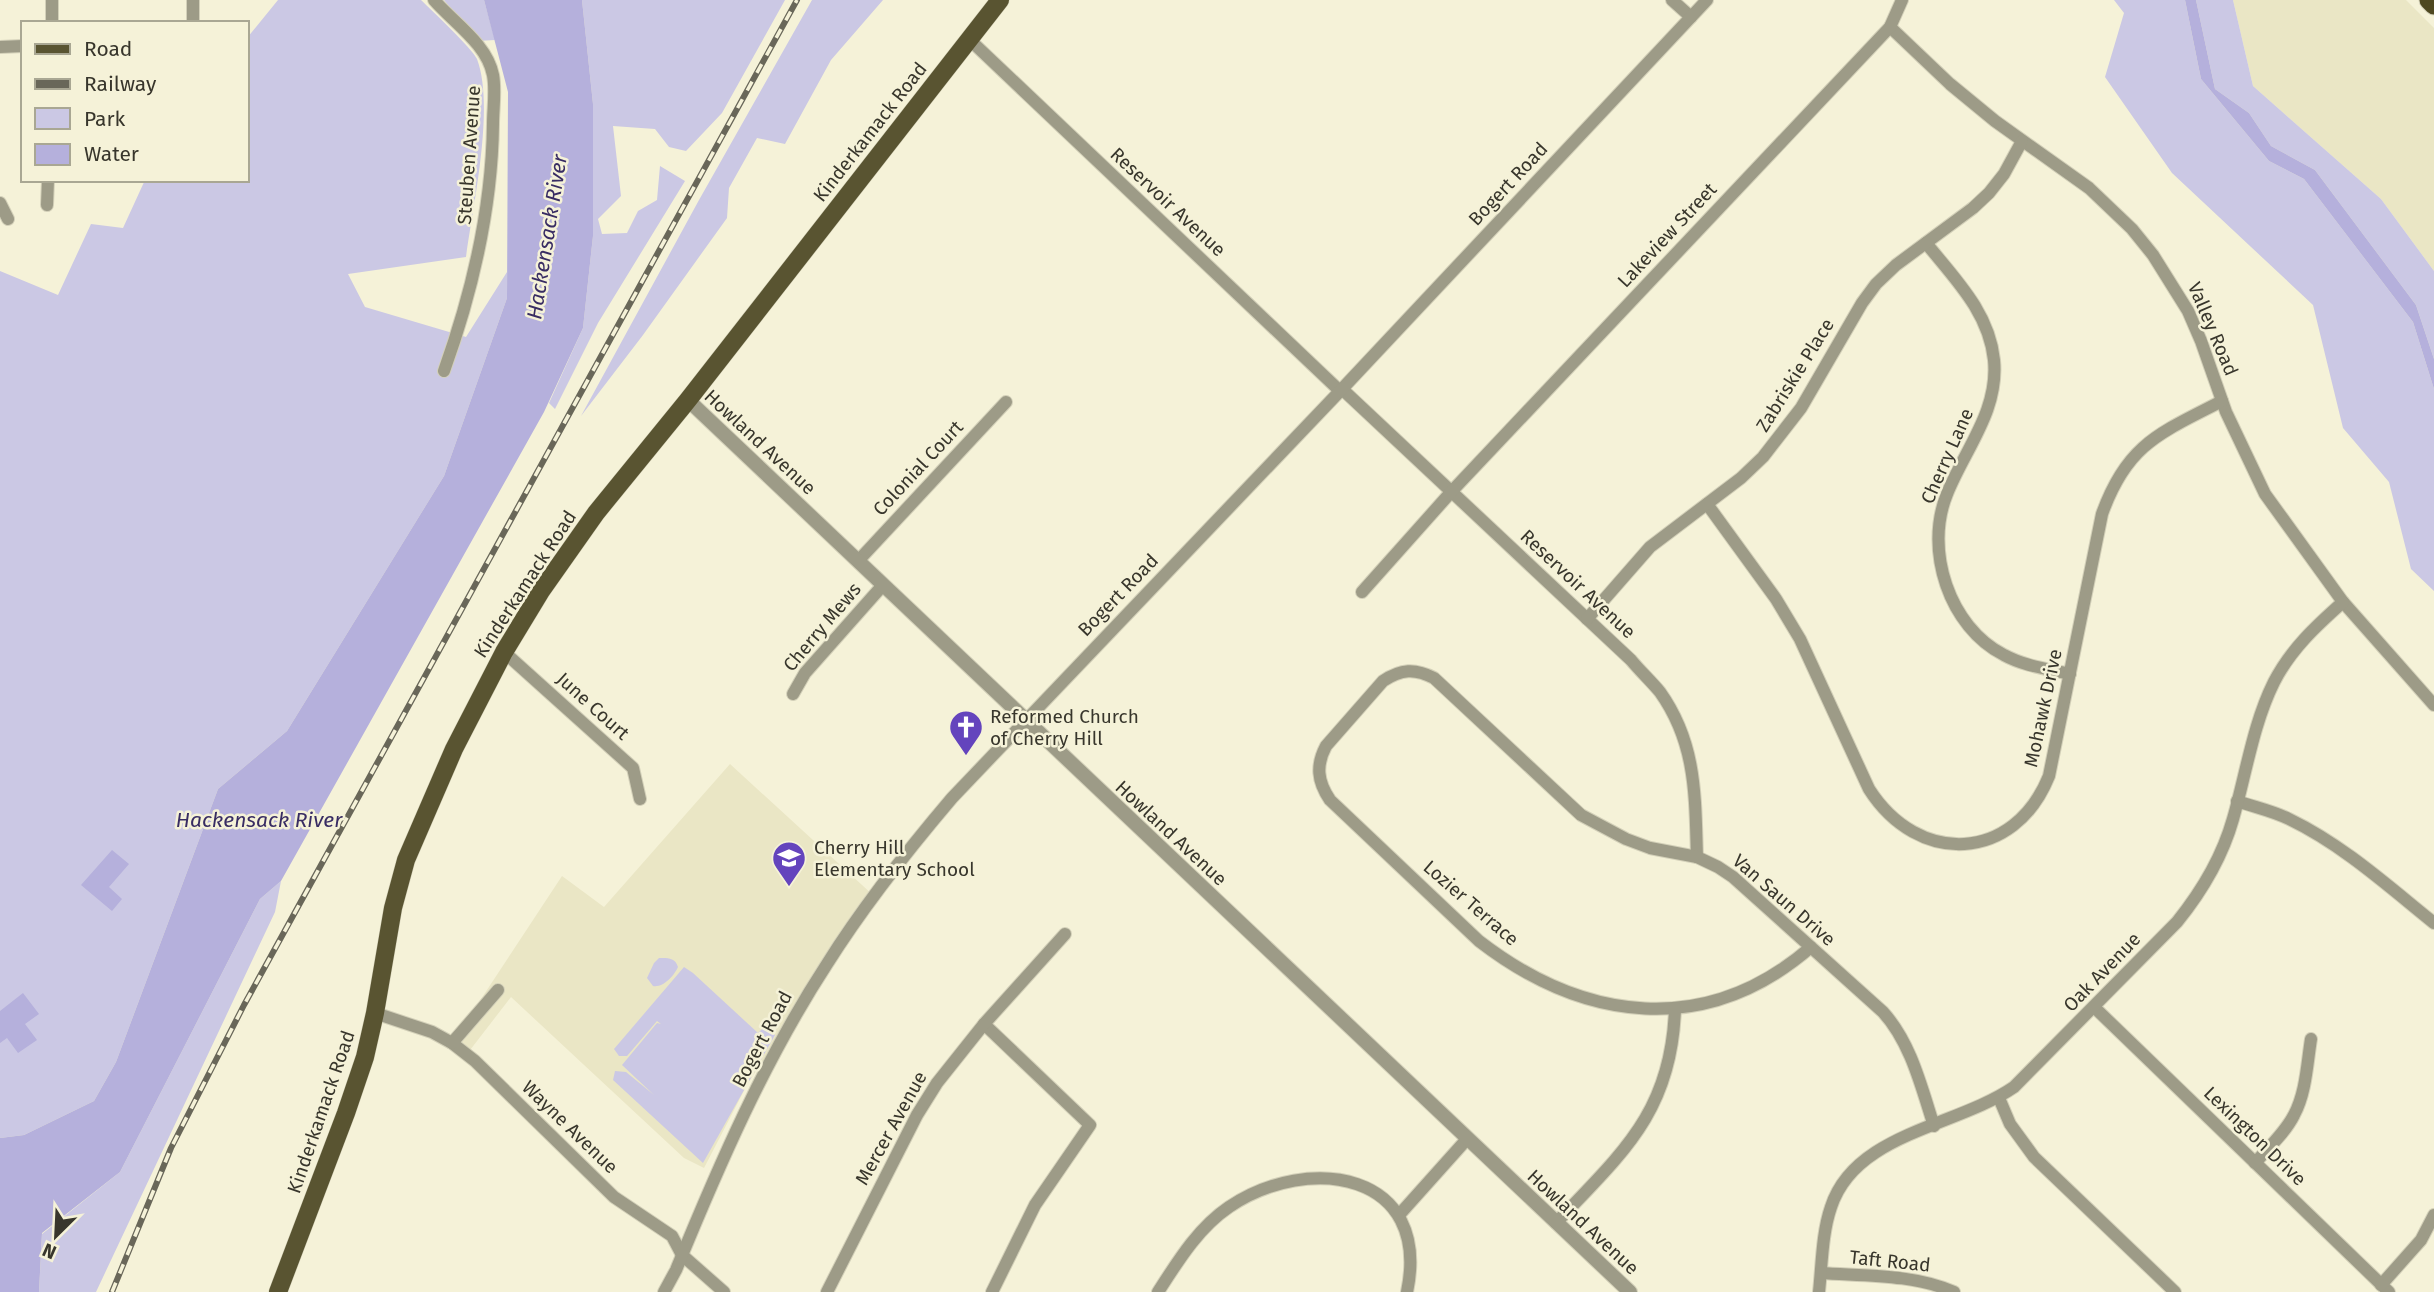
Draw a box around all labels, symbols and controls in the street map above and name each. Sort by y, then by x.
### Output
legend [21,21,248,182]
text: Road [84,36,132,62]
street label: Kinderkamack Road [808,58,932,206]
text: Railway [84,71,157,97]
street label: Steuben Avenue [453,85,485,225]
text: Park [84,106,126,132]
street label: Bogert Road [1464,138,1552,230]
text: Water [84,141,139,167]
street label: Reservoir Avenue [1106,143,1230,261]
water label: Hackensack River [521,152,573,321]
street label: Lakeview Street [1613,178,1721,292]
street label: Valley Road [2183,279,2243,379]
street label: Zabriskie Place [1751,314,1839,436]
street label: Howland Avenue [699,384,821,500]
street label: Cherry Lane [1916,405,1978,507]
street label: Colonial Court [868,416,968,520]
street label: Kinderkamack Road [469,506,581,662]
street label: Reservoir Avenue [1516,525,1640,643]
street label: Bogert Road [1073,549,1163,641]
street label: Cherry Mews [778,578,866,676]
street label: Mohawk Drive [2019,647,2067,769]
street label: June Court [552,667,634,745]
place label: Reformed Church of Cherry Hill [990,705,1139,750]
church icon: Reformed Church of Cherry Hill [947,708,985,757]
street label: Howland Avenue [1110,775,1232,891]
water label: Hackensack River [176,807,343,833]
place label: Cherry Hill Elementary School [814,836,975,881]
school or university icon: Cherry Hill Elementary School [770,839,808,888]
street label: Van Saun Drive [1728,849,1840,951]
street label: Lozier Terrace [1419,855,1523,951]
street label: Oak Avenue [2059,928,2145,1016]
street label: Bogert Road [727,987,797,1091]
street label: Kinderkamack Road [282,1028,360,1196]
street label: Mercer Avenue [850,1067,932,1189]
street label: Wayne Avenue [517,1076,623,1178]
street label: Lexington Drive [2199,1081,2311,1191]
street label: Howland Avenue [1522,1164,1644,1280]
north arrow [21,1201,91,1271]
text: N [39,1238,60,1264]
street label: Taft Road [1848,1245,1932,1277]

